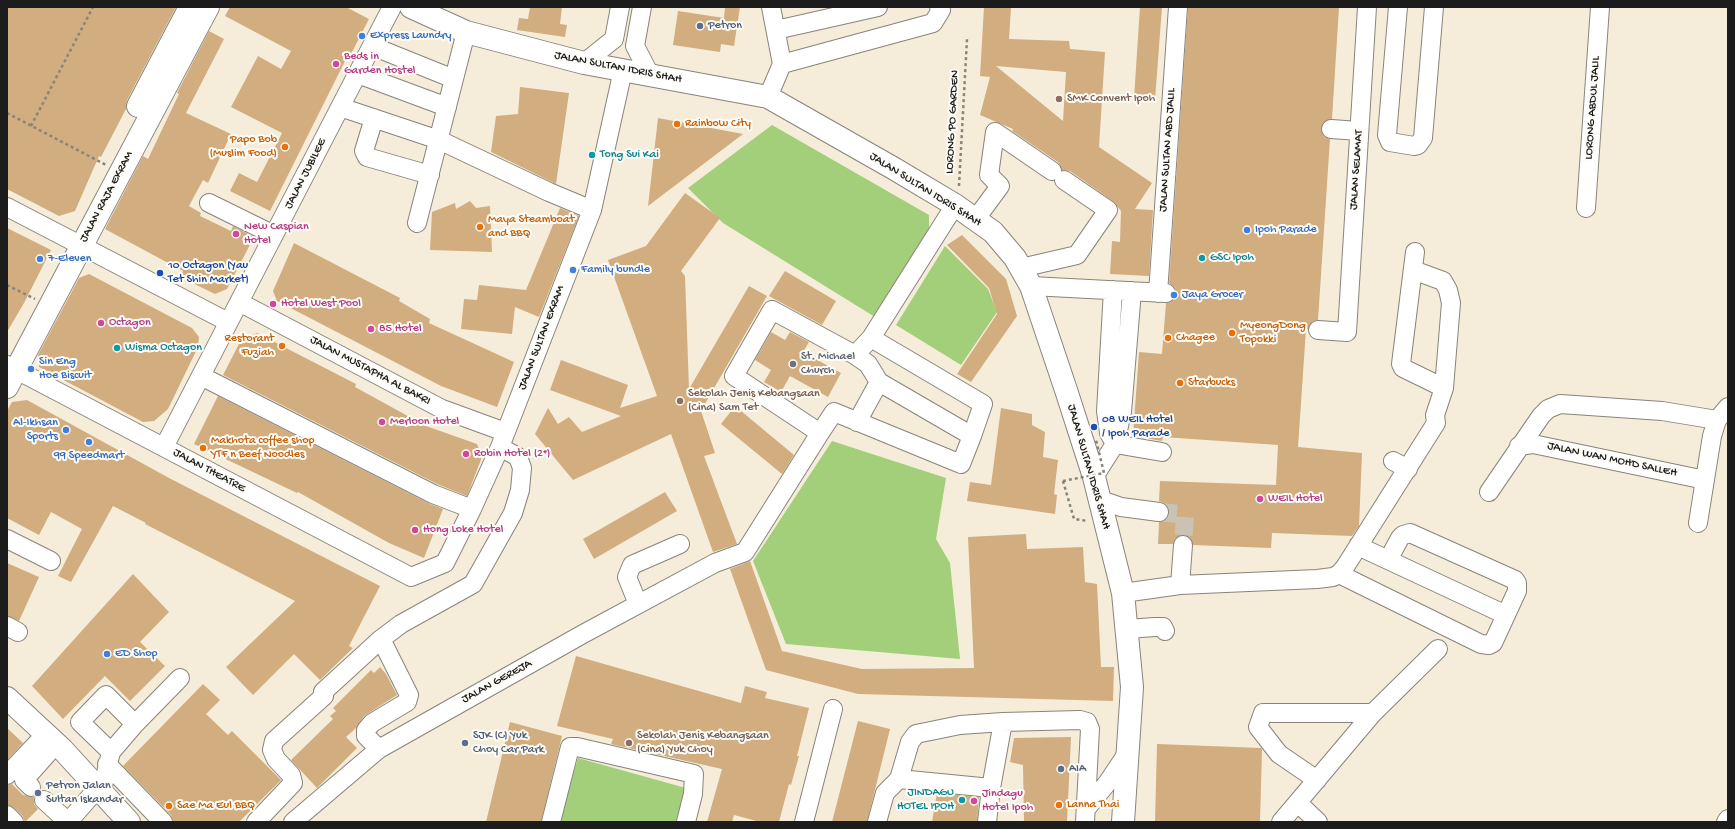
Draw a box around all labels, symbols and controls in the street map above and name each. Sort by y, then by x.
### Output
place label: Petron [708,19,742,33]
marker: Petron [695,21,705,31]
place label: Express Laundry [370,29,451,43]
marker: Express Laundry [357,31,367,41]
street label: JALAN SULTAN IDRIS SHAH [553,49,683,87]
place label: Beds in Garden Hostel [344,50,415,78]
street label: LORONG ABDUL JALIL [1582,56,1604,160]
marker: Beds in Garden Hostel [331,59,341,69]
street label: LORONG PO GARDEN [943,70,963,174]
street label: JALAN SULTAN ABD JALIL [1156,88,1180,212]
place label: SMK Convent Ipoh [1067,92,1155,106]
marker: SMK Convent Ipoh [1054,94,1064,104]
place label: Rainbow City [685,117,751,131]
marker: Rainbow City [672,119,682,129]
street label: JALAN SELAMAT [1347,130,1367,210]
place label: Papo Bob (Muslim Food) [210,133,277,161]
street label: JALAN JUBILEE [282,136,330,212]
marker: Papo Bob (Muslim Food) [280,142,290,152]
place label: Tong Sui Kai [600,148,659,162]
street label: JALAN RAJA EKRAM [77,149,137,245]
marker: Tong Sui Kai [587,150,597,160]
street label: JALAN SULTAN IDRIS SHAH [866,150,984,230]
place label: Maya Steamboat and BBQ [488,213,574,241]
place label: New Caspian Hotel [244,220,309,248]
marker: Maya Steamboat and BBQ [475,222,485,232]
place label: Ipoh Parade [1255,223,1317,237]
marker: Ipoh Parade [1242,225,1252,235]
marker: New Caspian Hotel [231,229,241,239]
place label: GSC Ipoh [1210,251,1254,265]
place label: 7-Eleven [48,252,92,266]
marker: GSC Ipoh [1197,253,1207,263]
marker: 7-Eleven [35,254,45,264]
place label: 10 Octagon (Yau Tet Shin Market) [168,259,249,287]
place label: Family bundle [581,263,650,277]
marker: Family bundle [568,265,578,275]
marker: 10 Octagon (Yau Tet Shin Market) [155,268,165,278]
street label: JALAN SULTAN EKRAM [515,284,569,392]
place label: Jaya Grocer [1182,288,1243,302]
marker: Jaya Grocer [1169,290,1179,300]
place label: Hotel West Pool [281,297,361,311]
marker: Hotel West Pool [268,299,278,309]
place label: Octagon [109,316,151,330]
marker: Octagon [96,318,106,328]
place label: MyeongDong Topokki [1240,319,1306,347]
place label: 85 Hotel [379,322,422,336]
marker: 85 Hotel [366,324,376,334]
marker: MyeongDong Topokki [1227,328,1237,338]
place label: Chagee [1176,331,1215,345]
place label: Restorant Fuziah [224,332,274,360]
street label: JALAN MUSTAPHA AL BAKRI [307,333,433,409]
marker: Chagee [1163,333,1173,343]
place label: Wisma Octagon [125,341,202,355]
marker: Restorant Fuziah [277,341,287,351]
marker: Wisma Octagon [112,343,122,353]
place label: St. Michael Church [801,350,855,378]
place label: Sin Eng Hoe Biscuit [39,355,91,383]
marker: St. Michael Church [788,359,798,369]
marker: Sin Eng Hoe Biscuit [26,364,36,374]
place label: Starbucks [1188,376,1235,390]
marker: Starbucks [1175,378,1185,388]
place label: Sekolah Jenis Kebangsaan (Cina) Sam Tet [688,387,820,415]
marker: Sekolah Jenis Kebangsaan (Cina) Sam Tet [675,396,685,406]
street label: JALAN SULTAN IDRIS SHAH [1063,403,1113,531]
place label: 08 WEIL Hotel / Ipoh Parade [1102,413,1173,441]
place label: Merloon Hotel [390,415,459,429]
place label: Al-Ikhsan Sports [13,416,58,444]
marker: Merloon Hotel [377,417,387,427]
marker: 08 WEIL Hotel / Ipoh Parade [1089,422,1099,432]
marker: Al-Ikhsan Sports [61,425,71,435]
place label: Makhota coffee shop YTF n Beef Noodles [211,434,314,462]
marker: 99 Speedmart [84,437,94,447]
street label: JALAN WAN MOHD SALLEH [1546,439,1678,481]
marker: Makhota coffee shop YTF n Beef Noodles [198,443,208,453]
street label: JALAN THEATRE [170,446,248,496]
place label: Robin Hotel (2*) [474,447,550,461]
place label: 99 Speedmart [54,449,124,463]
marker: Robin Hotel (2*) [461,449,471,459]
place label: WEIL Hotel [1268,492,1323,506]
marker: WEIL Hotel [1255,494,1265,504]
place label: Hong Loke Hotel [423,523,503,537]
marker: Hong Loke Hotel [410,525,420,535]
place label: ED Shop [115,647,157,661]
marker: ED Shop [102,649,112,659]
street label: JALAN GEREJA [459,657,535,707]
place label: SJK (C) Yuk Choy Car Park [473,729,544,757]
place label: Sekolah Jenis Kebangsaan (Cina) Yuk Choy [637,729,769,757]
marker: SJK (C) Yuk Choy Car Park [460,738,470,748]
marker: Sekolah Jenis Kebangsaan (Cina) Yuk Choy [624,738,634,748]
place label: AIA [1069,762,1086,776]
marker: AIA [1056,764,1066,774]
place label: Petron Jalan Sultan Iskandar [46,779,123,807]
place label: JINDAGU HOTEL IPOH [897,786,954,814]
place label: Jindagu Hotel Ipoh [982,787,1033,815]
marker: Petron Jalan Sultan Iskandar [33,788,43,798]
marker: JINDAGU HOTEL IPOH [957,795,967,805]
marker: Jindagu Hotel Ipoh [969,796,979,806]
place label: Lanna Thai [1067,798,1119,812]
place label: Sae Ma Eul BBQ [177,799,255,813]
marker: Lanna Thai [1054,800,1064,810]
marker: Sae Ma Eul BBQ [164,801,174,811]

